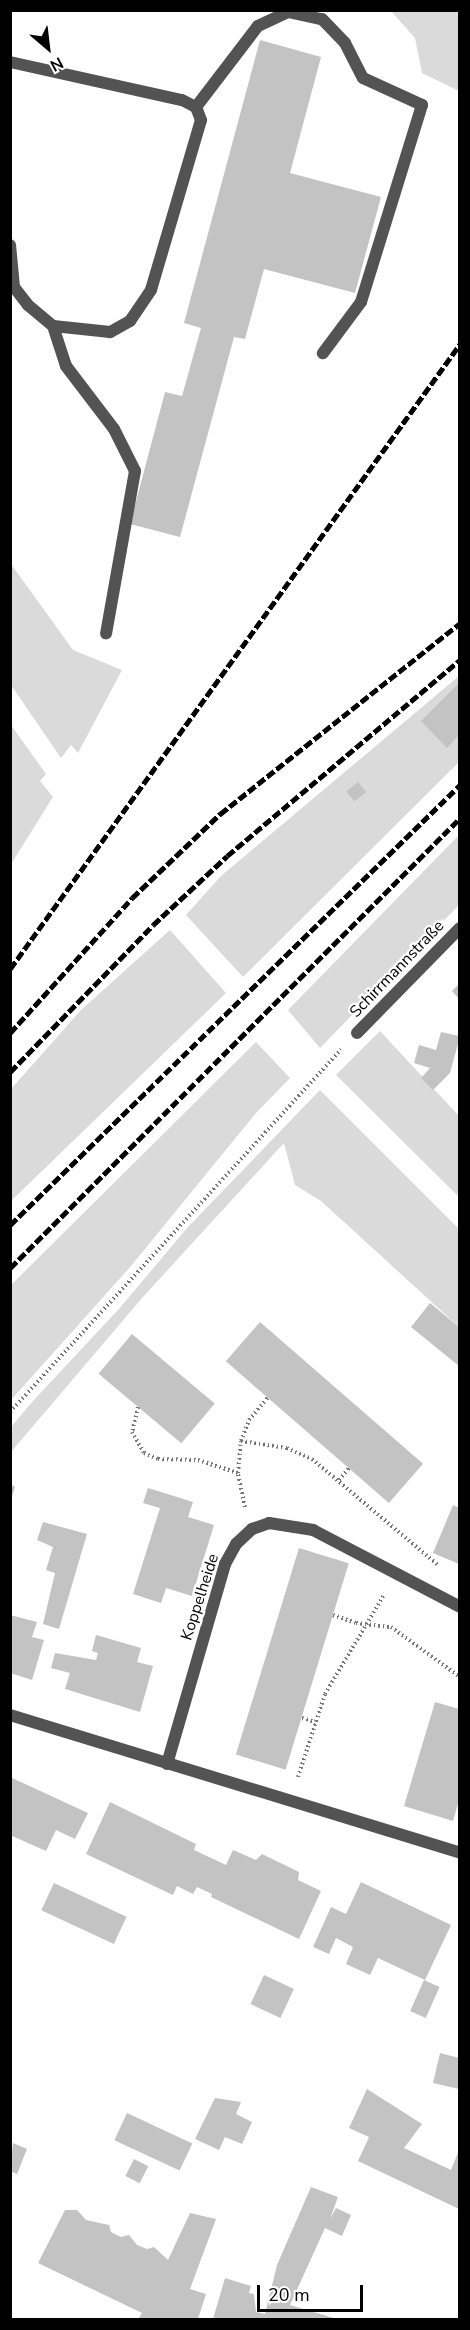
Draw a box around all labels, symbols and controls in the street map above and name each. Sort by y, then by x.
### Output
north arrow [18,18,78,78]
text: N [46,51,67,76]
street label: Schirrmannstraße [346,916,448,1022]
street label: Koppelheide [177,1551,223,1643]
scale bar [260,2273,366,2311]
text: 20 m [268,2283,310,2307]

